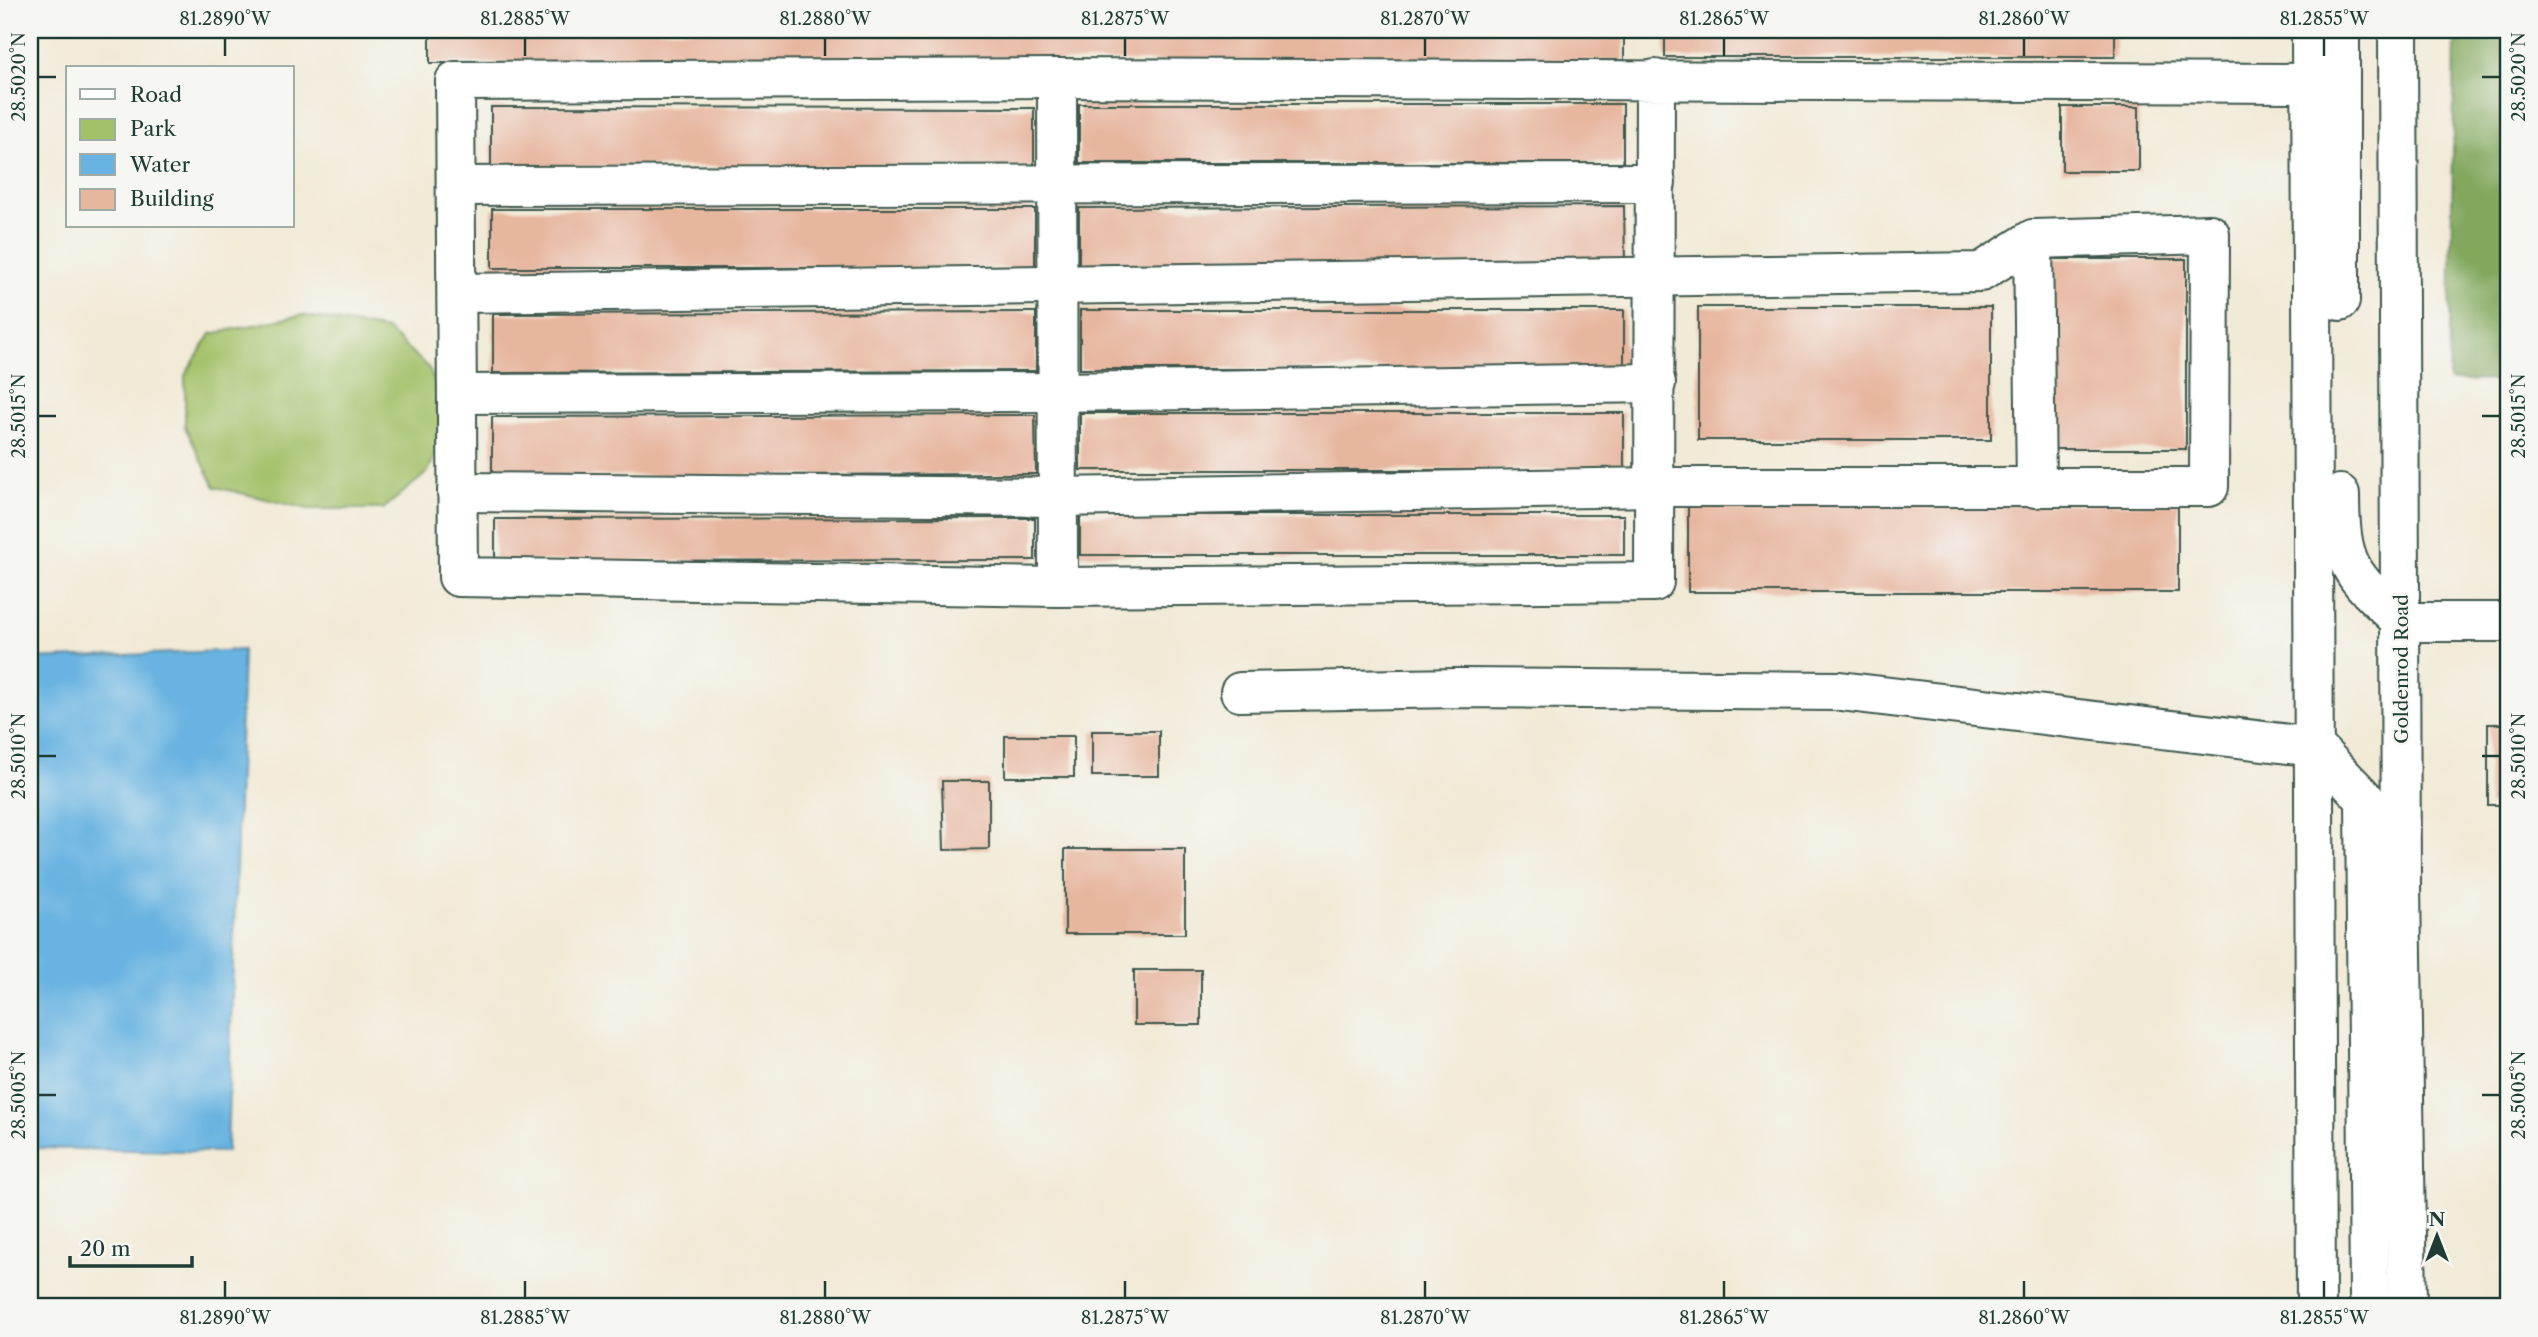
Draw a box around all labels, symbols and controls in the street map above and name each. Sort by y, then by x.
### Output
text: 81.2890°W [179,8,272,30]
text: 81.2885°W [480,8,571,30]
text: 81.2880°W [779,8,872,30]
text: 81.2875°W [1081,8,1170,30]
text: 81.2870°W [1380,8,1471,30]
text: 81.2865°W [1679,8,1770,30]
text: 81.2860°W [1978,8,2071,30]
text: 81.2855°W [2279,8,2370,30]
text: 28.5020°N [8,32,30,122]
text: 28.5020°N [2508,32,2530,122]
legend [66,66,294,228]
text: Road [130,82,182,107]
text: Park [130,116,176,141]
text: Water [129,152,190,177]
text: Building [130,186,215,211]
text: 28.5015°N [8,373,30,459]
text: 28.5015°N [2508,373,2530,459]
street label: Goldenrod Road [2390,594,2413,744]
text: 28.5010°N [8,712,30,799]
text: 28.5010°N [2508,712,2530,799]
text: 28.5005°N [8,1050,30,1139]
text: 28.5005°N [2508,1050,2530,1139]
north arrow [2402,1200,2472,1270]
text: N [2429,1208,2445,1231]
scale bar [70,1225,192,1269]
text: 20 m [80,1236,131,1261]
text: 81.2890°W [179,1307,272,1329]
text: 81.2885°W [480,1307,571,1329]
text: 81.2880°W [779,1307,872,1329]
text: 81.2875°W [1081,1307,1170,1329]
text: 81.2870°W [1380,1307,1471,1329]
text: 81.2865°W [1679,1307,1770,1329]
text: 81.2860°W [1978,1307,2071,1329]
text: 81.2855°W [2279,1307,2370,1329]

